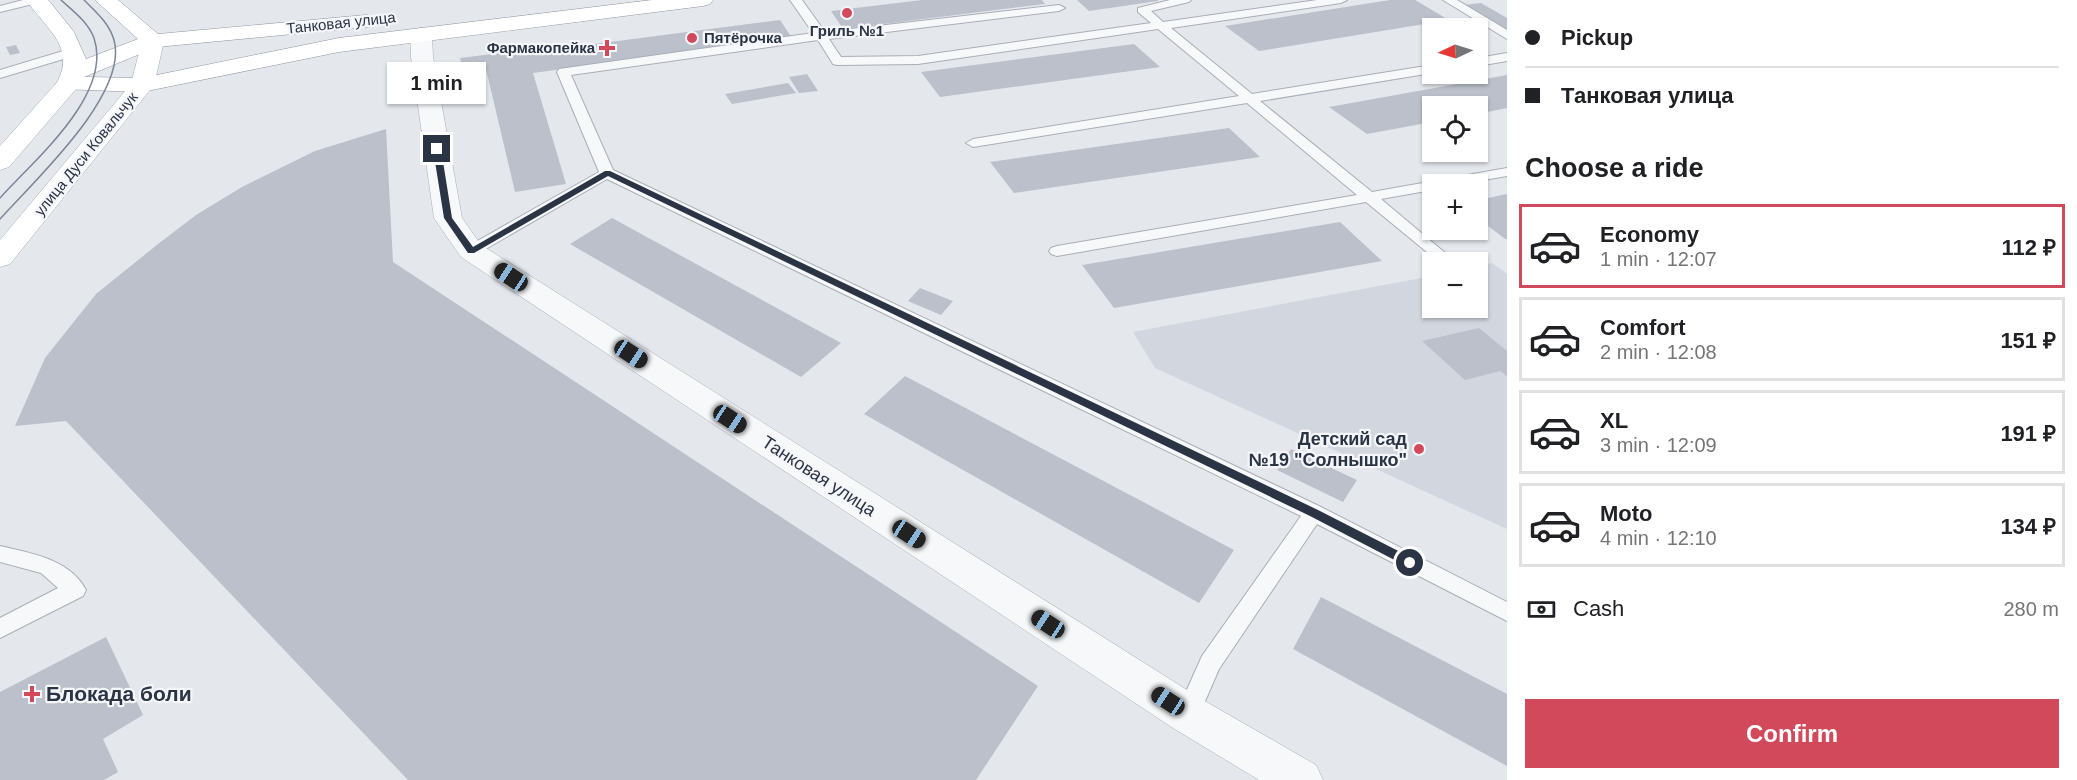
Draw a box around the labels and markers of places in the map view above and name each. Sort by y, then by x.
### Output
marker: Гриль №1 [840,6,854,20]
place label: Гриль №1 [810,22,884,39]
place label: Пятёрочка [704,29,782,46]
marker: Пятёрочка [685,31,699,45]
place label: Фармакопейка [487,39,596,56]
marker: Фармакопейка [600,41,614,55]
place label: Детский сад №19 "Солнышко" [1249,429,1408,470]
marker: Детский сад №19 "Солнышко" [1412,442,1426,456]
place label: Блокада боли [46,682,192,705]
marker: Блокада боли [23,685,41,703]

